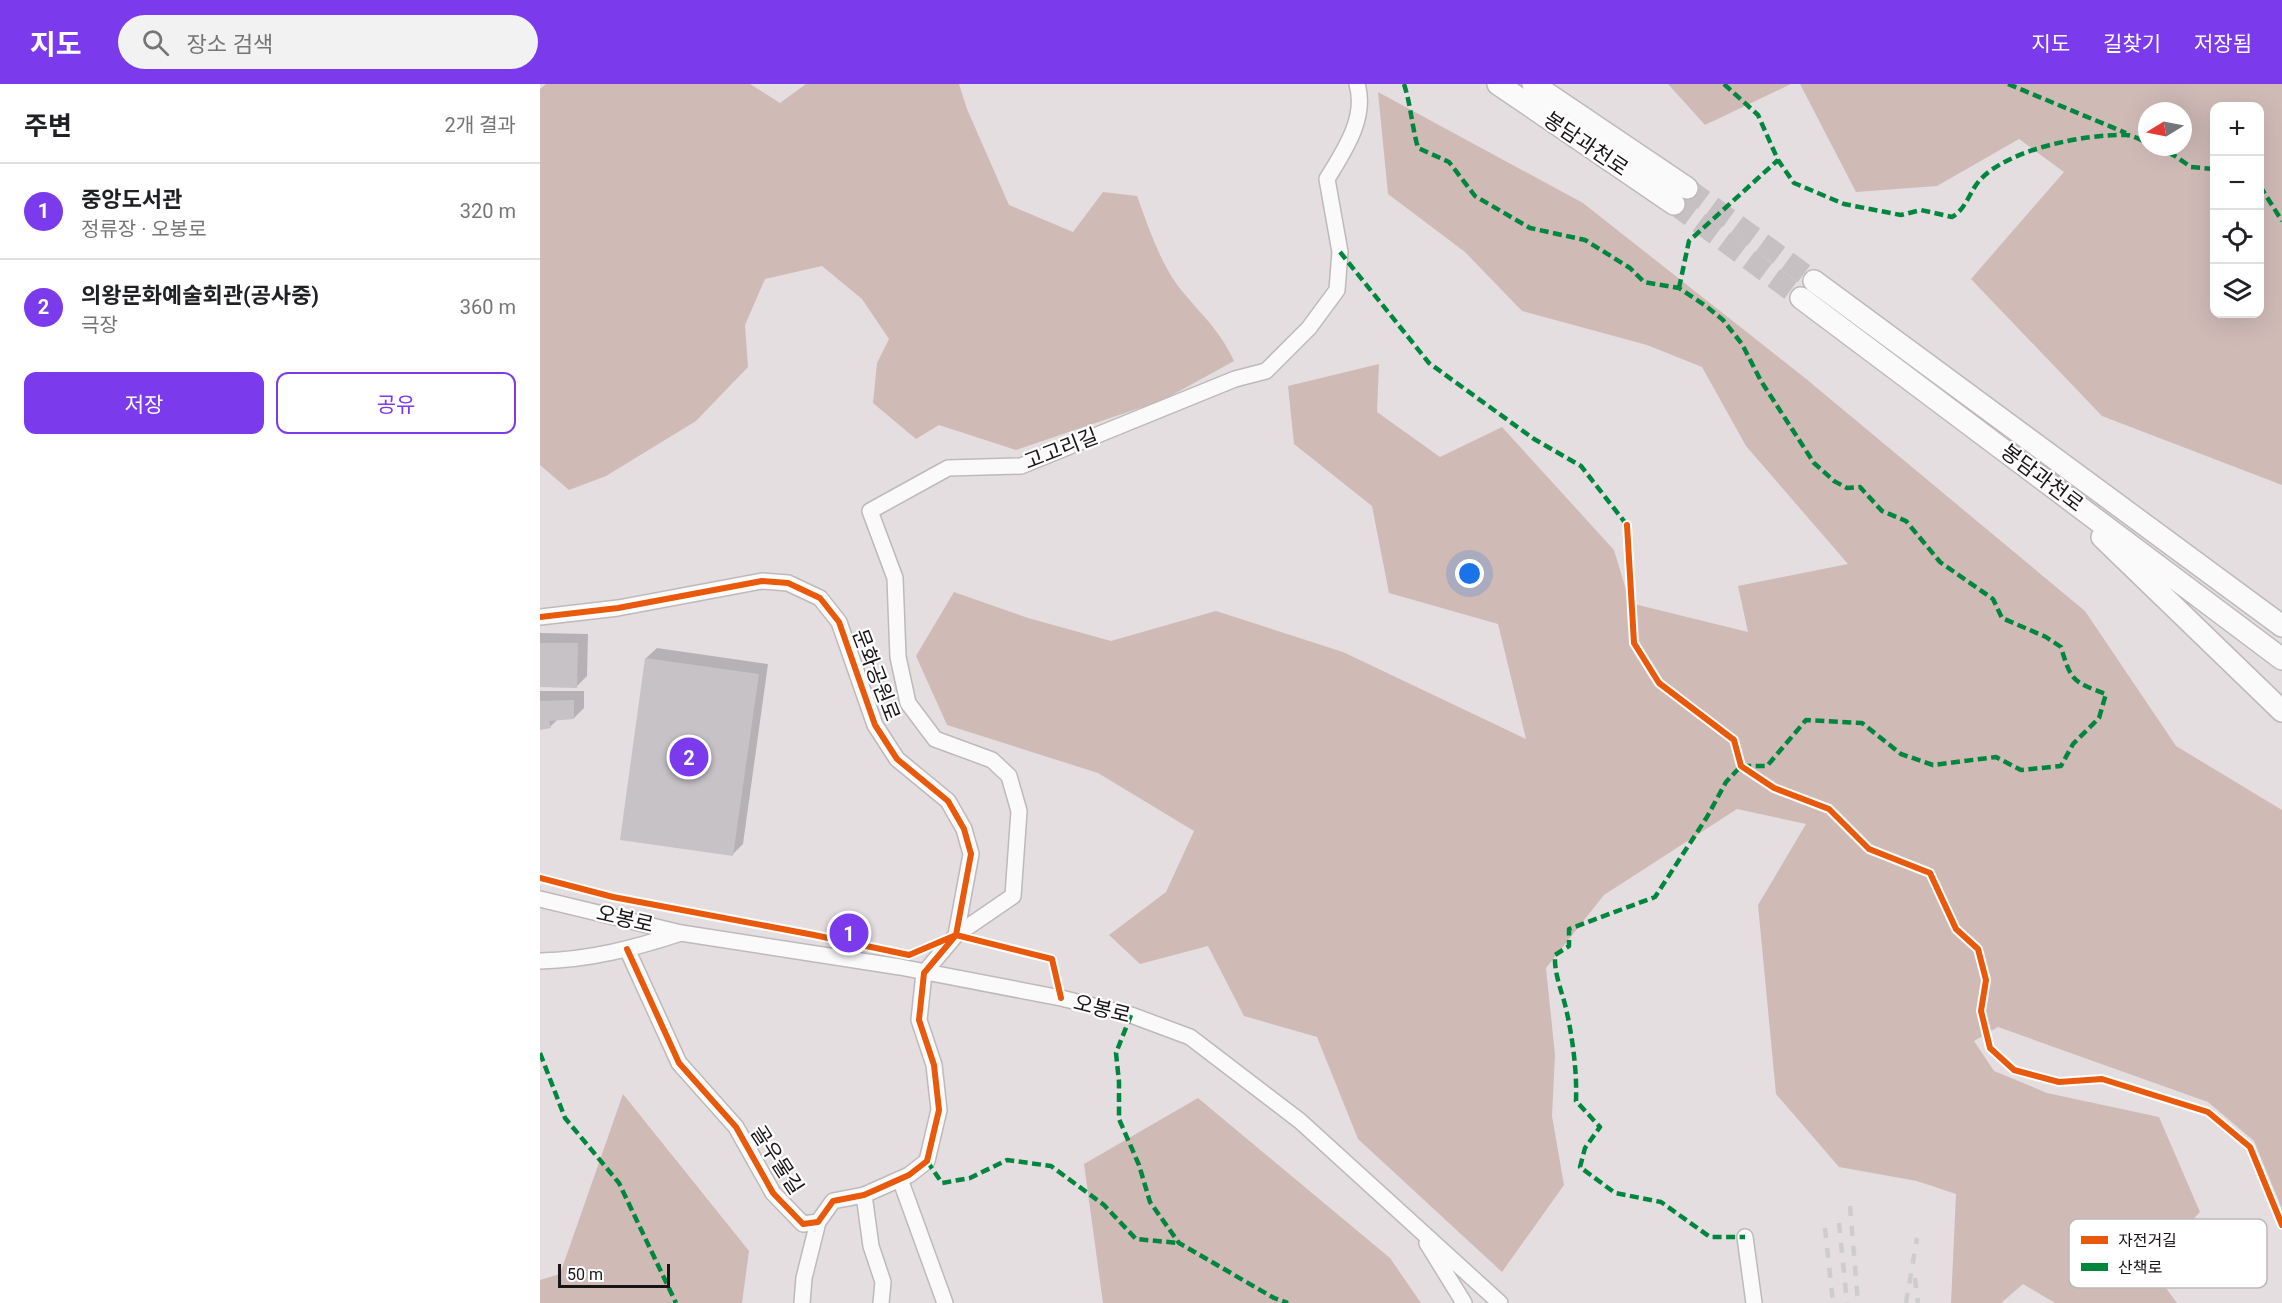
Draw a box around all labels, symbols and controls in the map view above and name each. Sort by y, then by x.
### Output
search box [118,15,538,69]
icon: search [139,26,172,59]
text: 지도 [30,28,82,61]
text: 장소 검색 [187,32,273,57]
text: 지도 [2031,32,2070,56]
text: 길찾기 [2103,32,2161,56]
text: 저장됨 [2194,32,2252,56]
north arrow [2138,102,2192,156]
map controls [2210,102,2264,318]
button: + [2210,102,2264,156]
street label: 봉담과천로 [1539,107,1633,181]
text: 주변 [24,111,72,141]
text: 2개 결과 [445,113,516,137]
button: − [2210,156,2264,210]
text: 중앙도서관 [81,187,182,212]
text: 1 [38,199,49,223]
text: 320 m [460,199,516,223]
button: locate [2210,210,2264,264]
text: 정류장 · 오봉로 [81,217,207,241]
button: layers [2210,264,2264,318]
text: 의왕문화예술회관(공사중) [81,283,319,308]
text: 2 [38,295,49,319]
text: 360 m [460,295,516,319]
text: 극장 [81,313,118,337]
button: 저장 [24,372,264,434]
button: 공유 [276,372,516,434]
street label: 고고리길 [1021,424,1101,474]
street label: 봉담과천로 [1996,439,2088,517]
your location [1455,559,1484,588]
street label: 문화공원로 [847,626,905,724]
pin: 2 [670,734,708,780]
street label: 오봉로 [594,901,656,937]
pin: 1 [830,910,868,956]
street label: 오봉로 [1071,990,1133,1028]
street label: 골우물길 [746,1121,808,1199]
legend [2069,1219,2267,1288]
text: 자전거길 [2118,1231,2177,1250]
text: 산책로 [2118,1258,2162,1277]
scale bar [558,1261,670,1288]
text: 50 m [567,1265,603,1284]

